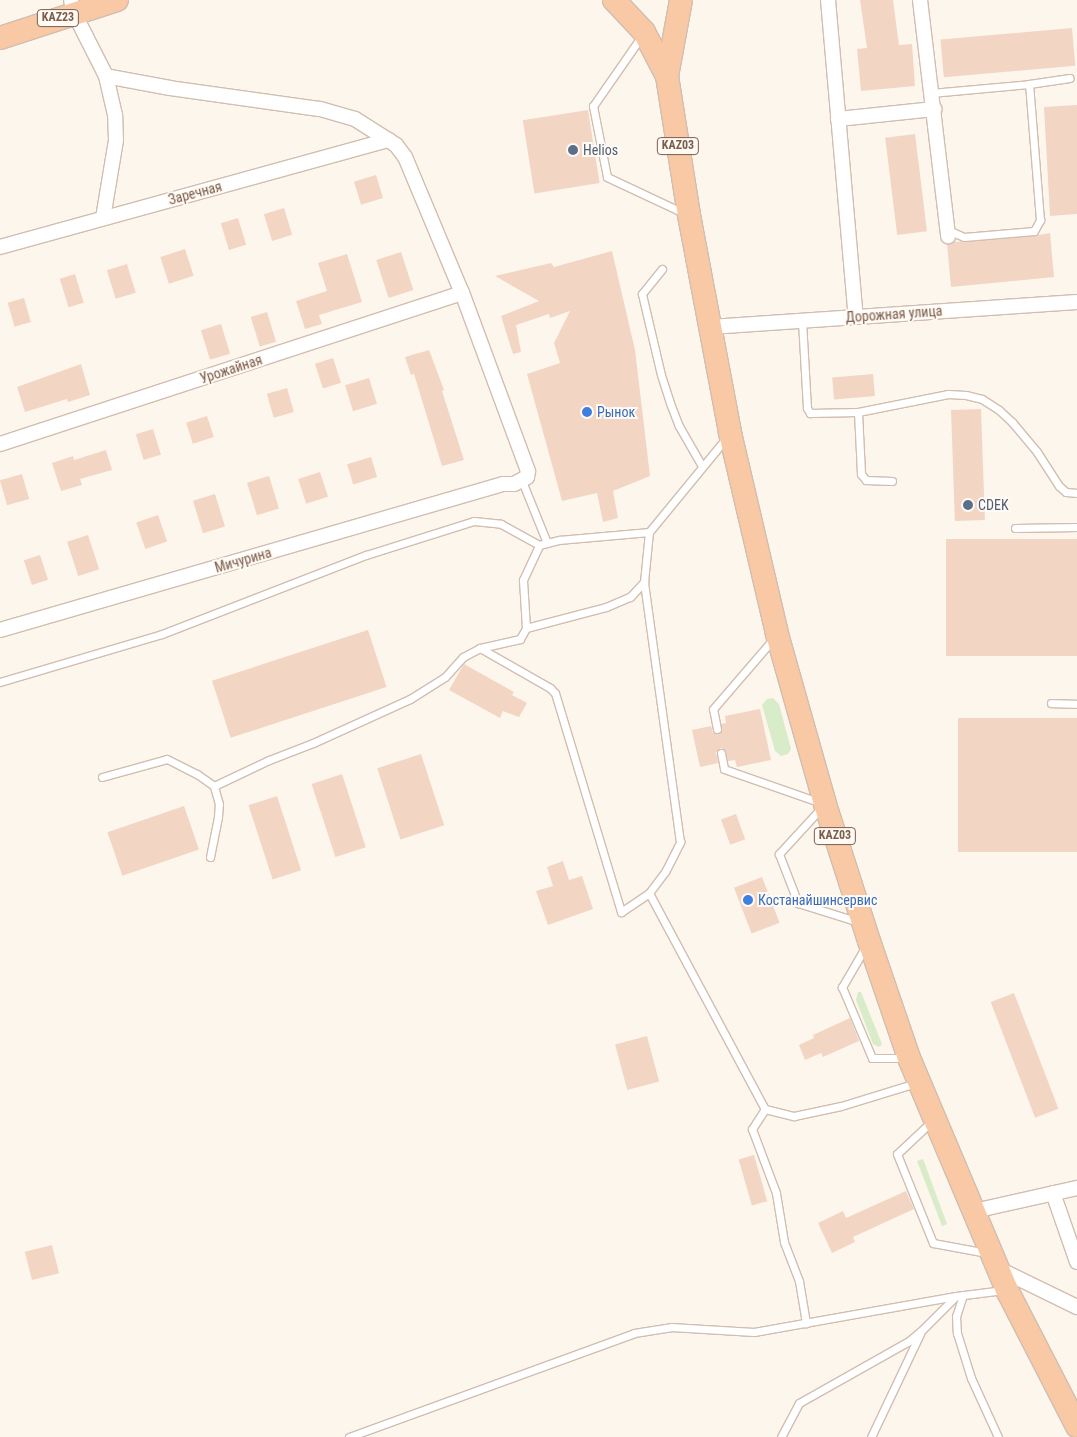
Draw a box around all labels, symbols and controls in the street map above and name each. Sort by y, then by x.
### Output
road number: KAZ23 [37,8,79,28]
road number: KАZ03 [657,136,699,156]
place label: Helios [583,142,618,158]
marker: Helios [567,144,579,156]
street label: Заречная [166,178,224,208]
street label: Дорожная улица [845,302,943,326]
street label: Урожайная [198,351,264,387]
place label: Рынок [597,404,635,420]
marker: Рынок [581,406,593,418]
place label: CDEK [978,497,1009,513]
marker: CDEK [962,499,974,511]
street label: Мичурина [213,544,273,576]
road number: KАZ03 [814,826,856,846]
place label: Костанайшинсервис [758,892,877,908]
marker: Костанайшинсервис [742,894,754,906]

